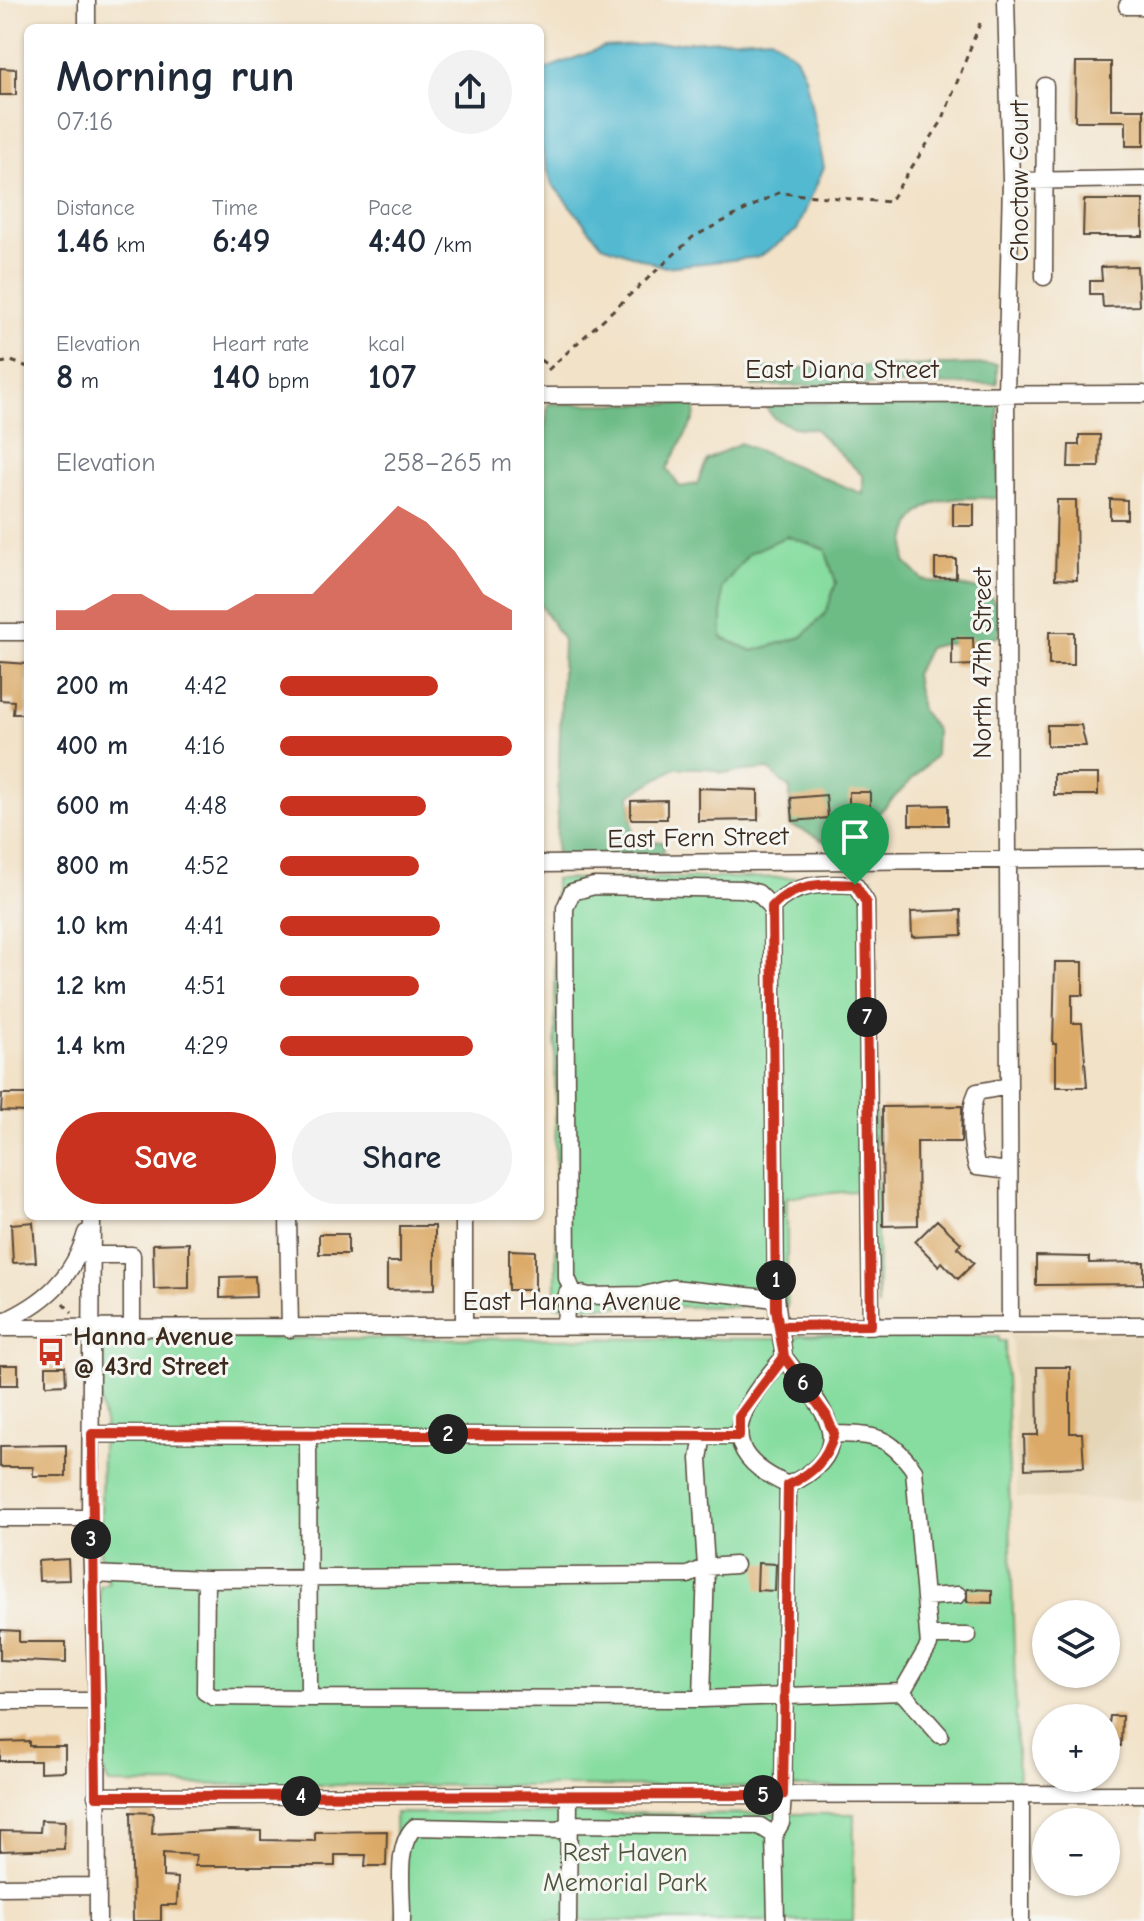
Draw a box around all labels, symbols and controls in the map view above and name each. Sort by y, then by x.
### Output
button: share [428,50,512,134]
text: Morning run [56,51,295,102]
street label: Choctaw Court [1005,99,1035,262]
text: 07:16 [56,107,113,137]
text: Distance [56,195,135,221]
text: Time [212,195,258,221]
text: Pace [368,195,412,221]
text: 1.46 [56,221,109,261]
text: 6:49 [212,221,271,261]
text: 4:40 [368,221,426,261]
text: km [109,232,145,258]
text: /km [426,232,472,258]
text: Elevation [56,331,140,357]
text: Heart rate [212,331,309,357]
text: kcal [368,331,405,357]
street label: East Diana Street [745,355,940,385]
text: 8 [56,357,73,397]
text: 140 [212,357,260,397]
text: 107 [368,357,416,397]
text: m [73,368,99,394]
text: bpm [260,368,309,394]
text: Elevation [56,448,156,478]
text: 258–265 m [383,448,512,478]
street label: North 47th Street [968,566,998,759]
text: 200 m [56,671,129,701]
text: 4:42 [184,671,227,701]
text: 400 m [56,731,128,761]
text: 4:16 [184,731,226,761]
text: 600 m [56,791,129,821]
text: 4:48 [184,791,227,821]
pin [821,803,889,885]
icon: arrive [833,815,877,859]
street label: East Fern Street [607,821,790,855]
text: 800 m [56,851,129,881]
text: 4:52 [184,851,229,881]
text: 1.0 km [56,911,128,941]
text: 4:41 [184,911,224,941]
text: 1.2 km [56,971,127,1001]
text: 4:51 [184,971,226,1001]
pin: 7 [847,997,887,1037]
text: 7 [862,1004,872,1030]
text: 1.4 km [56,1031,126,1061]
text: 4:29 [184,1031,229,1061]
button: Save [56,1112,276,1204]
button: Share [292,1112,512,1204]
pin: 1 [756,1260,796,1300]
text: 1 [772,1267,780,1293]
street label: East Hanna Avenue [463,1287,681,1317]
place label: Hanna Avenue @ 43rd Street [73,1322,234,1382]
bus stop icon: Hanna Avenue @ 43rd Street [36,1337,66,1367]
pin: 6 [783,1363,823,1403]
text: 6 [797,1370,809,1396]
pin: 2 [428,1414,468,1454]
text: 2 [443,1421,453,1447]
pin: 3 [71,1519,111,1559]
text: 3 [86,1526,96,1552]
map controls [1032,1600,1120,1896]
button: layers [1032,1600,1120,1688]
button: + [1032,1704,1120,1792]
pin: 5 [743,1775,783,1815]
pin: 4 [281,1776,321,1816]
text: 5 [757,1782,769,1808]
text: 4 [296,1783,306,1809]
button: − [1032,1808,1120,1896]
park label: Rest Haven Memorial Park [543,1838,707,1898]

